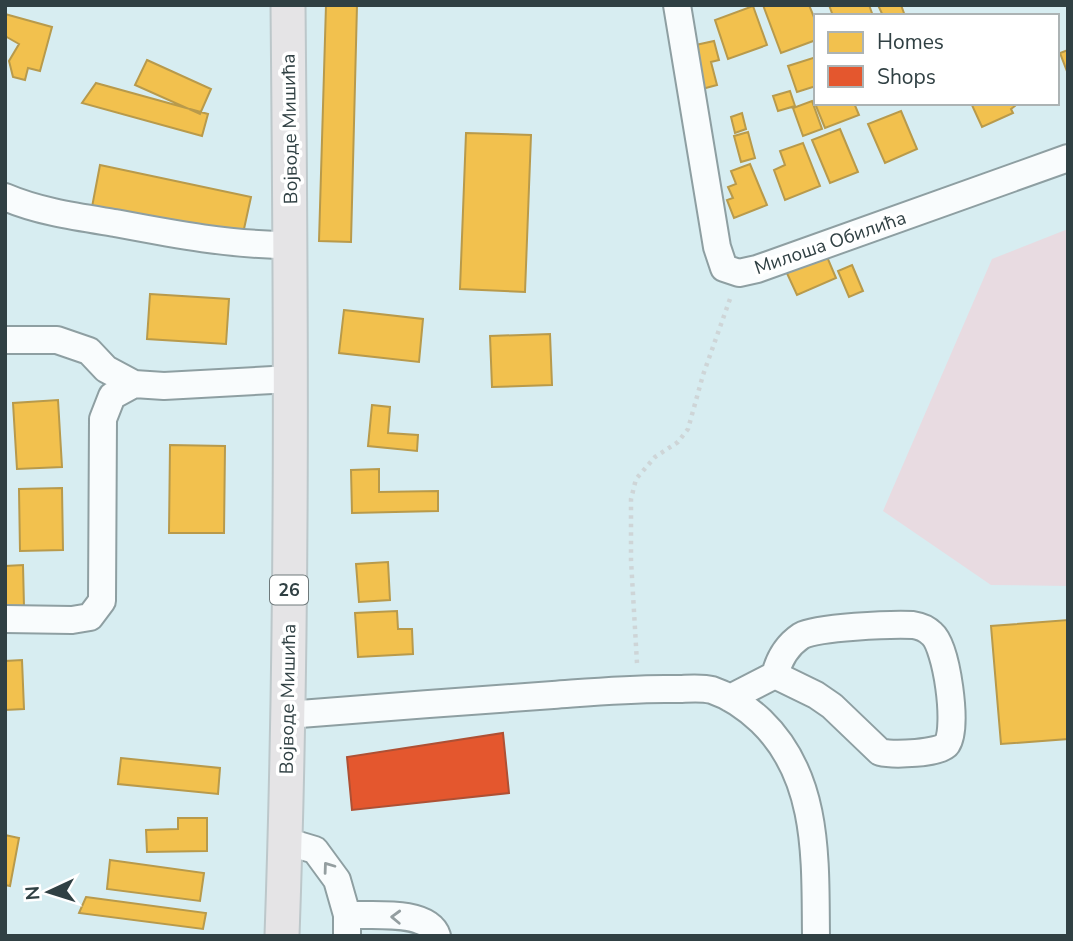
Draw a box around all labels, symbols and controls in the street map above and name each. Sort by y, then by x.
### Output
legend [814,14,1059,105]
text: Homes [877,28,944,56]
street label: Војводе Мишића [276,53,304,205]
text: Shops [877,63,936,91]
street label: Милоша Обилића [751,205,910,281]
road number: 26 [270,576,308,604]
street label: Војводе Мишића [274,623,302,775]
north arrow [14,857,84,927]
one-way arrow [323,862,336,875]
text: N [20,885,47,901]
one-way arrow [391,909,402,924]

